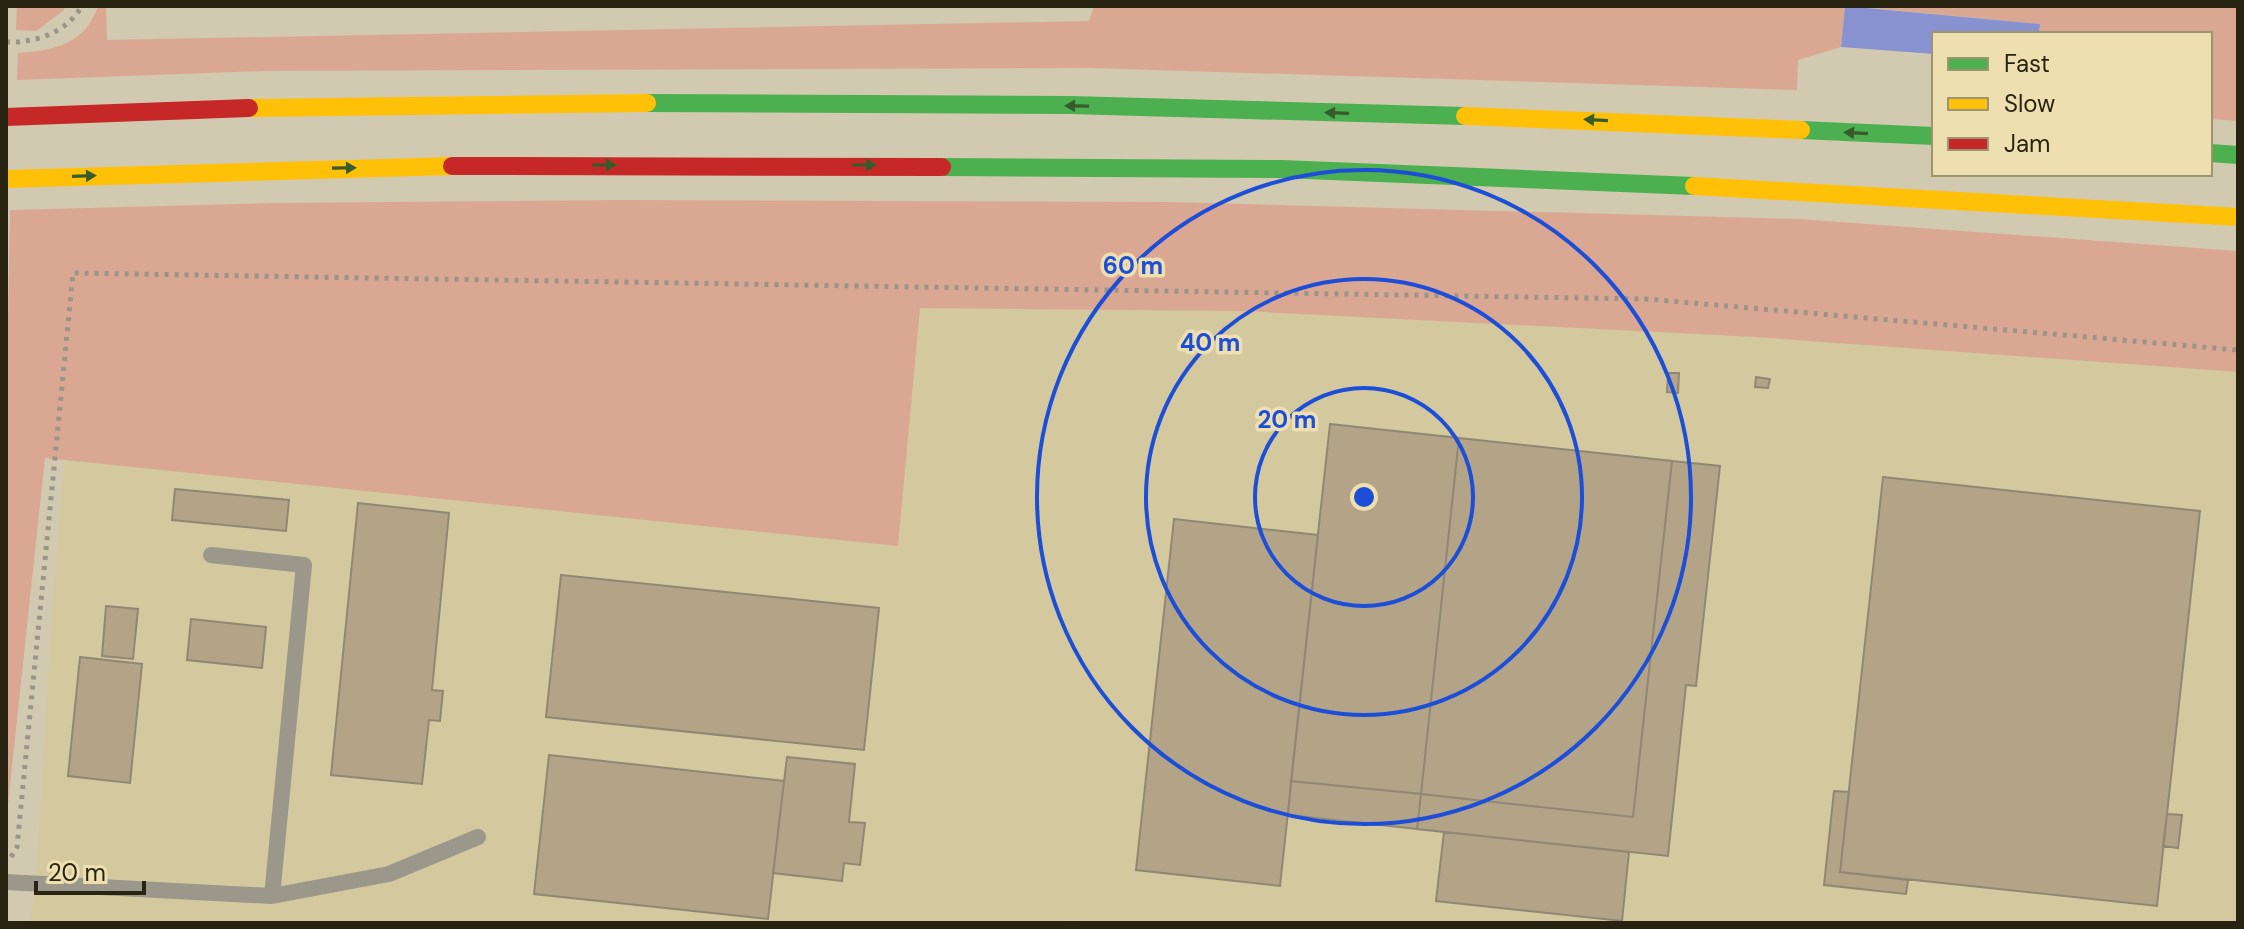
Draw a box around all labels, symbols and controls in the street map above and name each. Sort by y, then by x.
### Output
legend [1932,32,2212,176]
text: Fast [2004,48,2050,79]
text: Slow [2004,88,2055,119]
one-way arrow [1064,99,1089,112]
one-way arrow [1324,106,1349,119]
one-way arrow [1583,113,1608,126]
one-way arrow [1843,126,1868,139]
text: Jam [2004,128,2050,159]
one-way arrow [592,159,617,171]
one-way arrow [852,159,877,171]
one-way arrow [332,162,357,175]
one-way arrow [72,169,97,182]
text: 60 m [1103,250,1163,281]
text: 40 m [1180,327,1240,358]
text: 20 m [1258,404,1316,435]
centre of rings [1350,483,1378,511]
scale bar [36,845,144,895]
text: 20 m [48,857,106,888]

